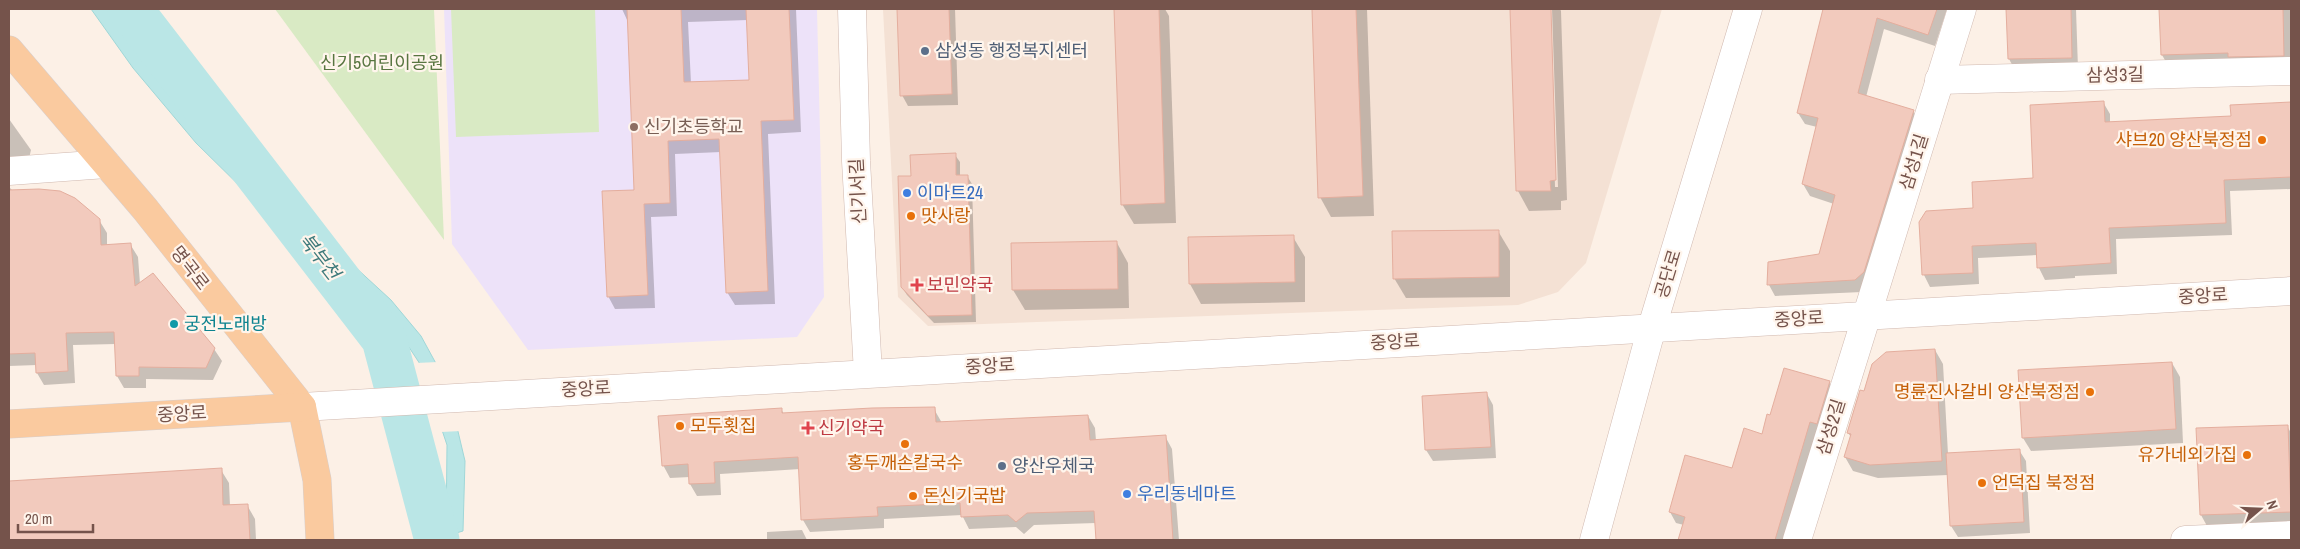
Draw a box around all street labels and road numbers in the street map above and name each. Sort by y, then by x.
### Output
street label: 삼성3길 [2086,61,2144,88]
street label: 삼성1길 [1893,131,1934,193]
street label: 신기서길 [843,157,872,225]
street label: 명곡로 [165,240,216,295]
street label: 공단로 [1648,246,1687,301]
street label: 중앙로 [2178,282,2228,309]
street label: 중앙로 [1774,305,1824,332]
street label: 중앙로 [1370,328,1420,355]
street label: 중앙로 [965,352,1015,379]
street label: 중앙로 [561,375,611,402]
street label: 삼성2길 [1810,396,1851,458]
street label: 중앙로 [157,400,207,427]

